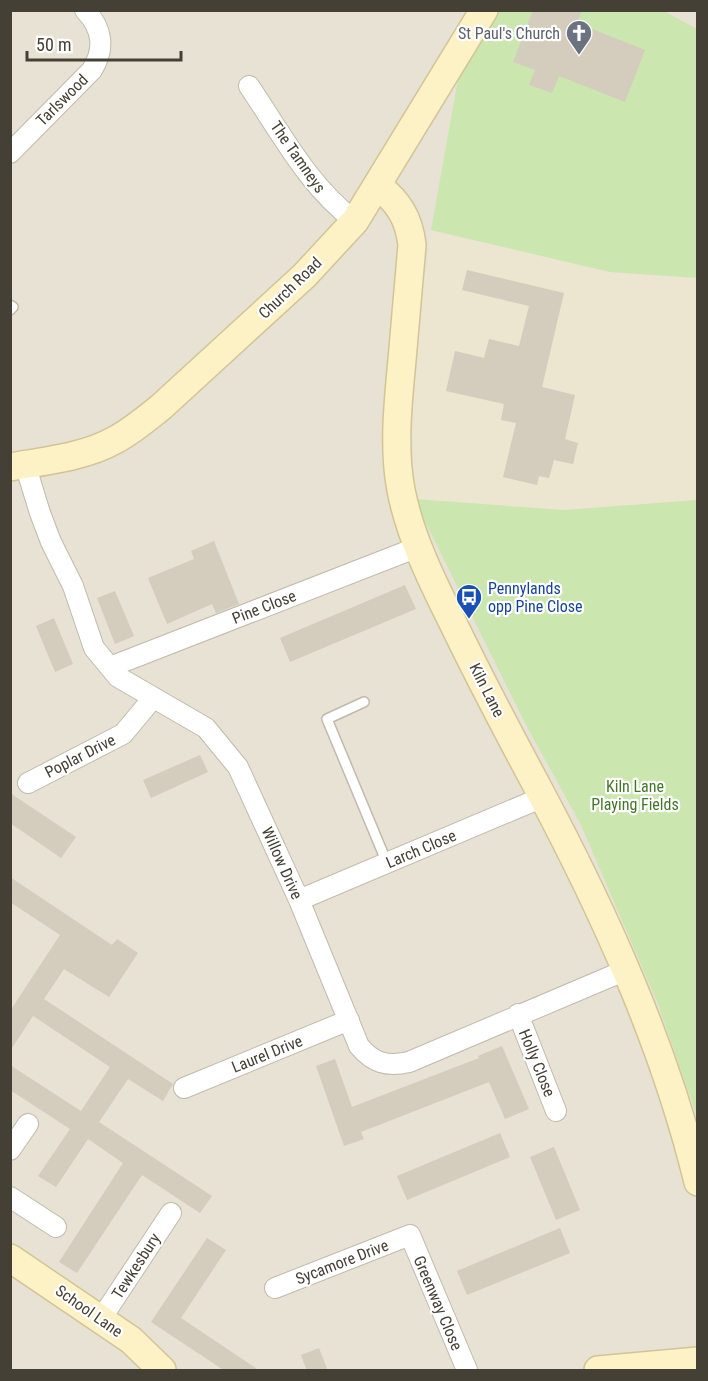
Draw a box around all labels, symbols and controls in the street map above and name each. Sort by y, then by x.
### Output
church icon: St Paul's Church [564,18,594,56]
scale bar [27,24,182,62]
place label: St Paul's Church [458,24,560,43]
text: 50 m [36,34,71,55]
street label: Tarlswood [32,70,92,130]
street label: The Tamneys [266,117,330,197]
street label: Church Road [255,253,325,323]
place label: Pennylands opp Pine Close [488,579,583,616]
bus stop icon: Pennylands opp Pine Close [454,582,484,620]
street label: Pine Close [229,586,299,628]
street label: Kiln Lane [465,660,509,720]
street label: Poplar Drive [42,730,118,782]
park label: Kiln Lane Playing Fields [591,777,679,814]
street label: Willow Drive [258,824,306,902]
street label: Larch Close [383,826,459,872]
street label: Holly Close [515,1026,559,1100]
street label: Laurel Drive [229,1031,305,1077]
street label: Tewkesbury [108,1229,164,1302]
street label: Sycamore Drive [293,1236,391,1288]
street label: Greenway Close [410,1253,466,1353]
street label: School Lane [52,1281,126,1341]

